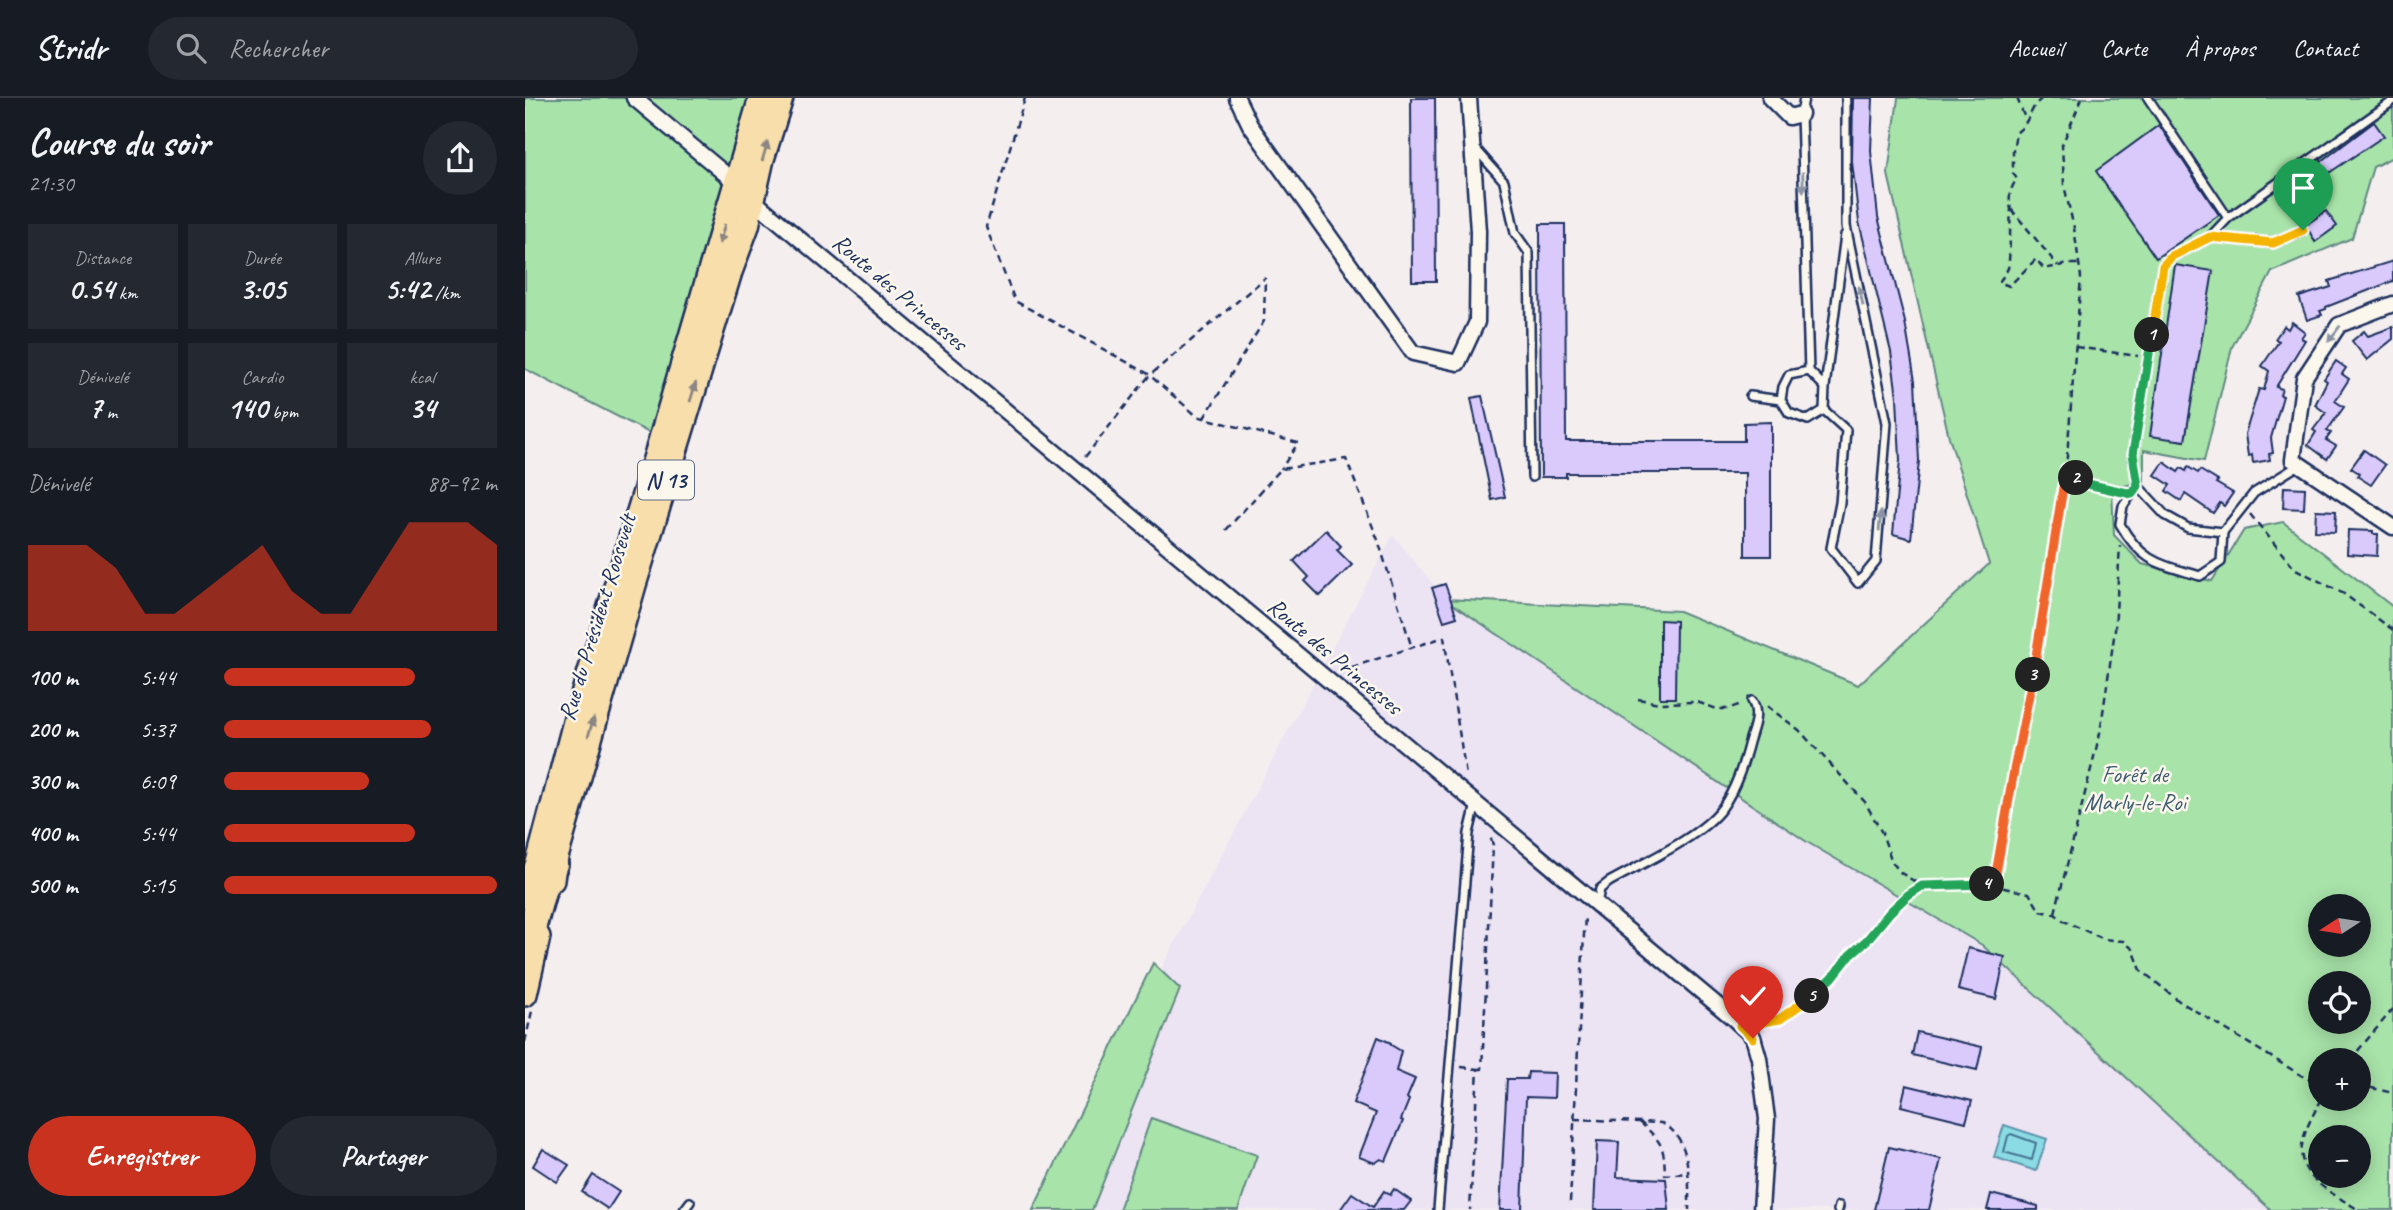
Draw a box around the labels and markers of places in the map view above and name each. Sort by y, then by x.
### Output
pin [2273,158,2333,230]
pin: 1 [2135,317,2169,352]
pin: 2 [2059,460,2093,496]
pin: 3 [2015,658,2051,692]
pin: 4 [1969,866,2005,902]
pin [1723,966,1783,1038]
pin: 5 [1795,978,1829,1014]

